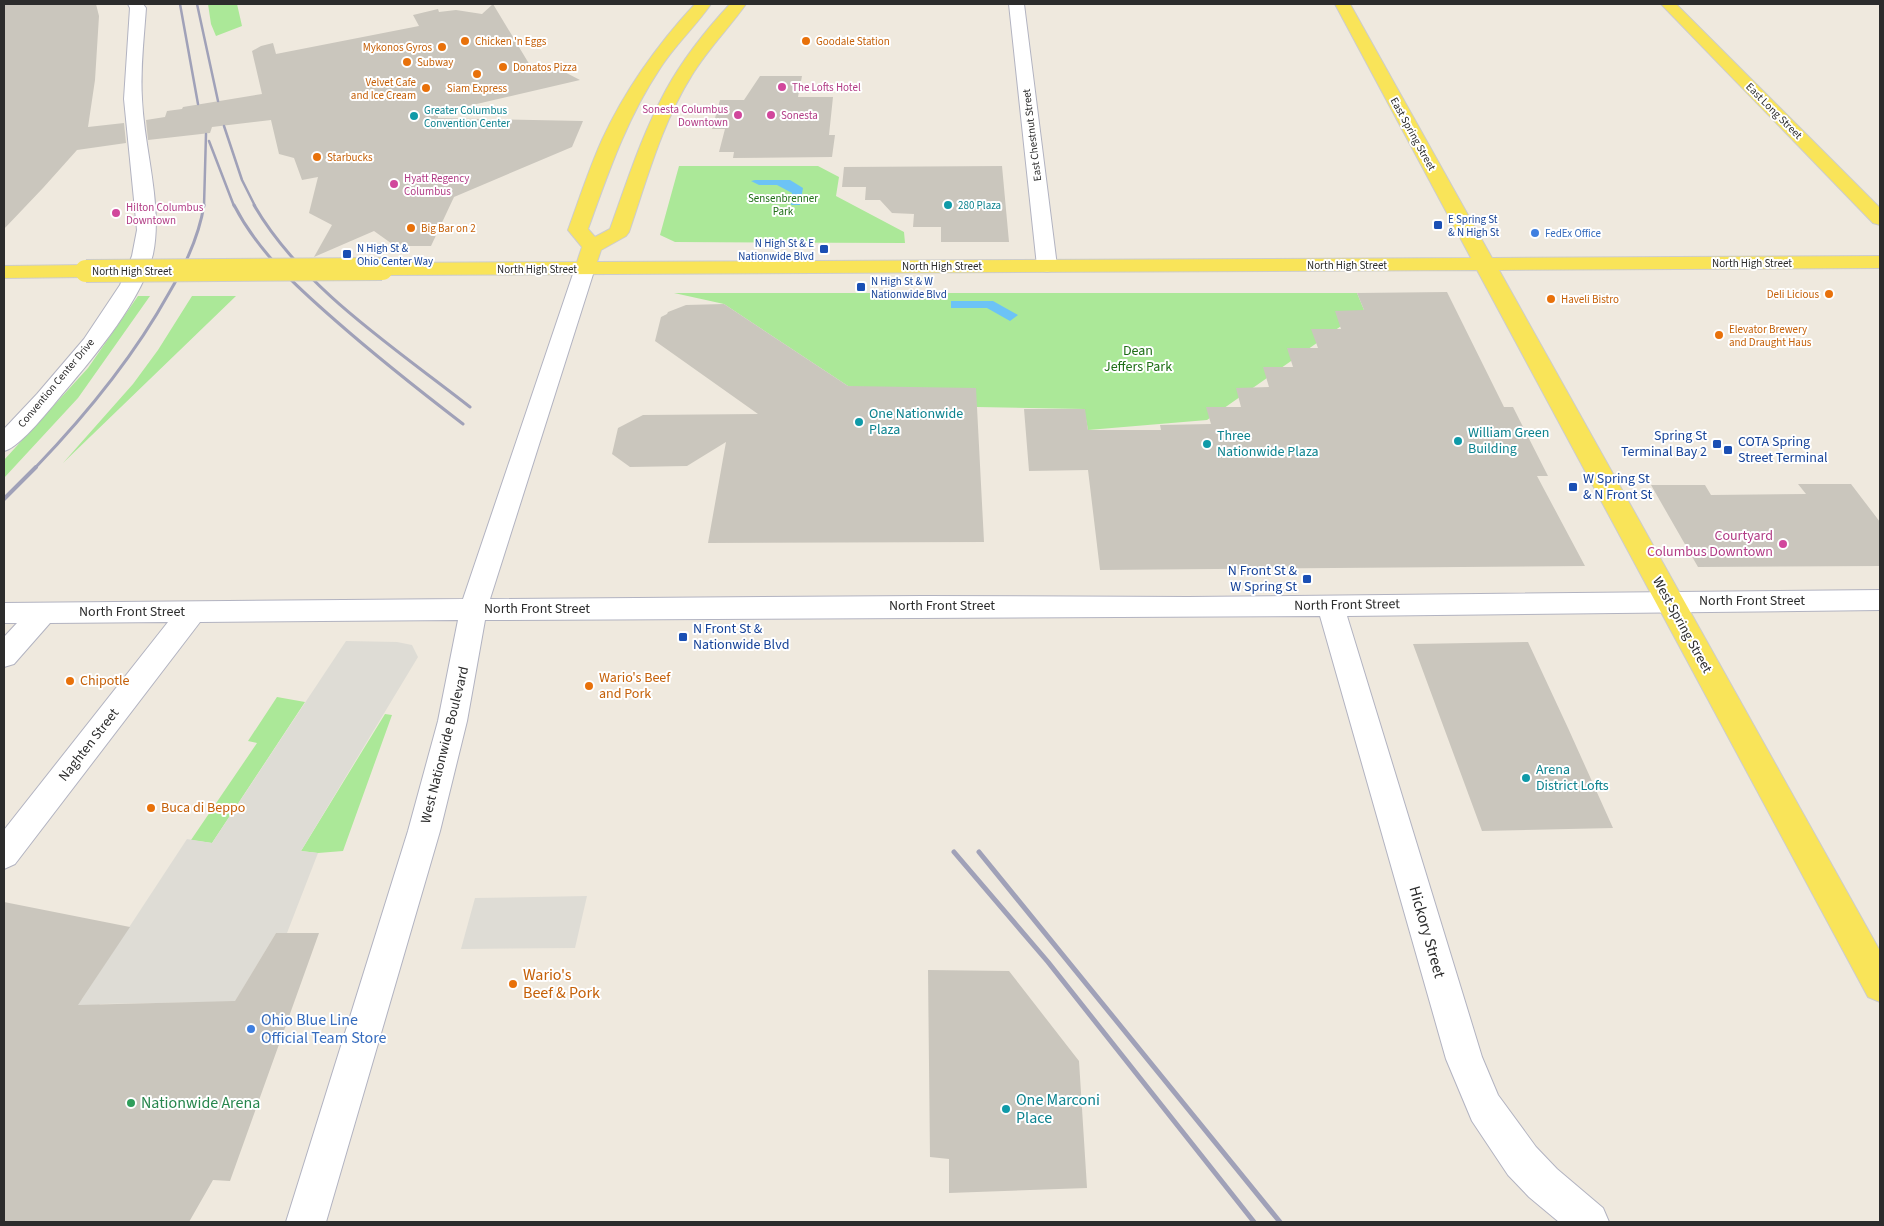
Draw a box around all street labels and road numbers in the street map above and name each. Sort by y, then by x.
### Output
street label: East Long Street [1742,79,1806,143]
street label: East Chestnut Street [1019,88,1045,182]
street label: East Spring Street [1387,95,1439,174]
street label: North High Street [1712,256,1792,271]
street label: North High Street [1307,258,1387,273]
street label: North High Street [902,259,982,274]
street label: North High Street [497,262,577,277]
street label: North High Street [92,264,172,279]
street label: Convention Center Drive [14,335,98,431]
street label: West Spring Street [1647,573,1717,677]
street label: North Front Street [1699,591,1805,611]
street label: North Front Street [1294,594,1400,616]
street label: North Front Street [889,596,995,616]
street label: North Front Street [484,599,590,619]
street label: North Front Street [79,602,185,622]
street label: West Nationwide Boulevard [416,664,474,826]
street label: Naghten Street [54,704,124,786]
street label: Hickory Street [1403,883,1451,981]

